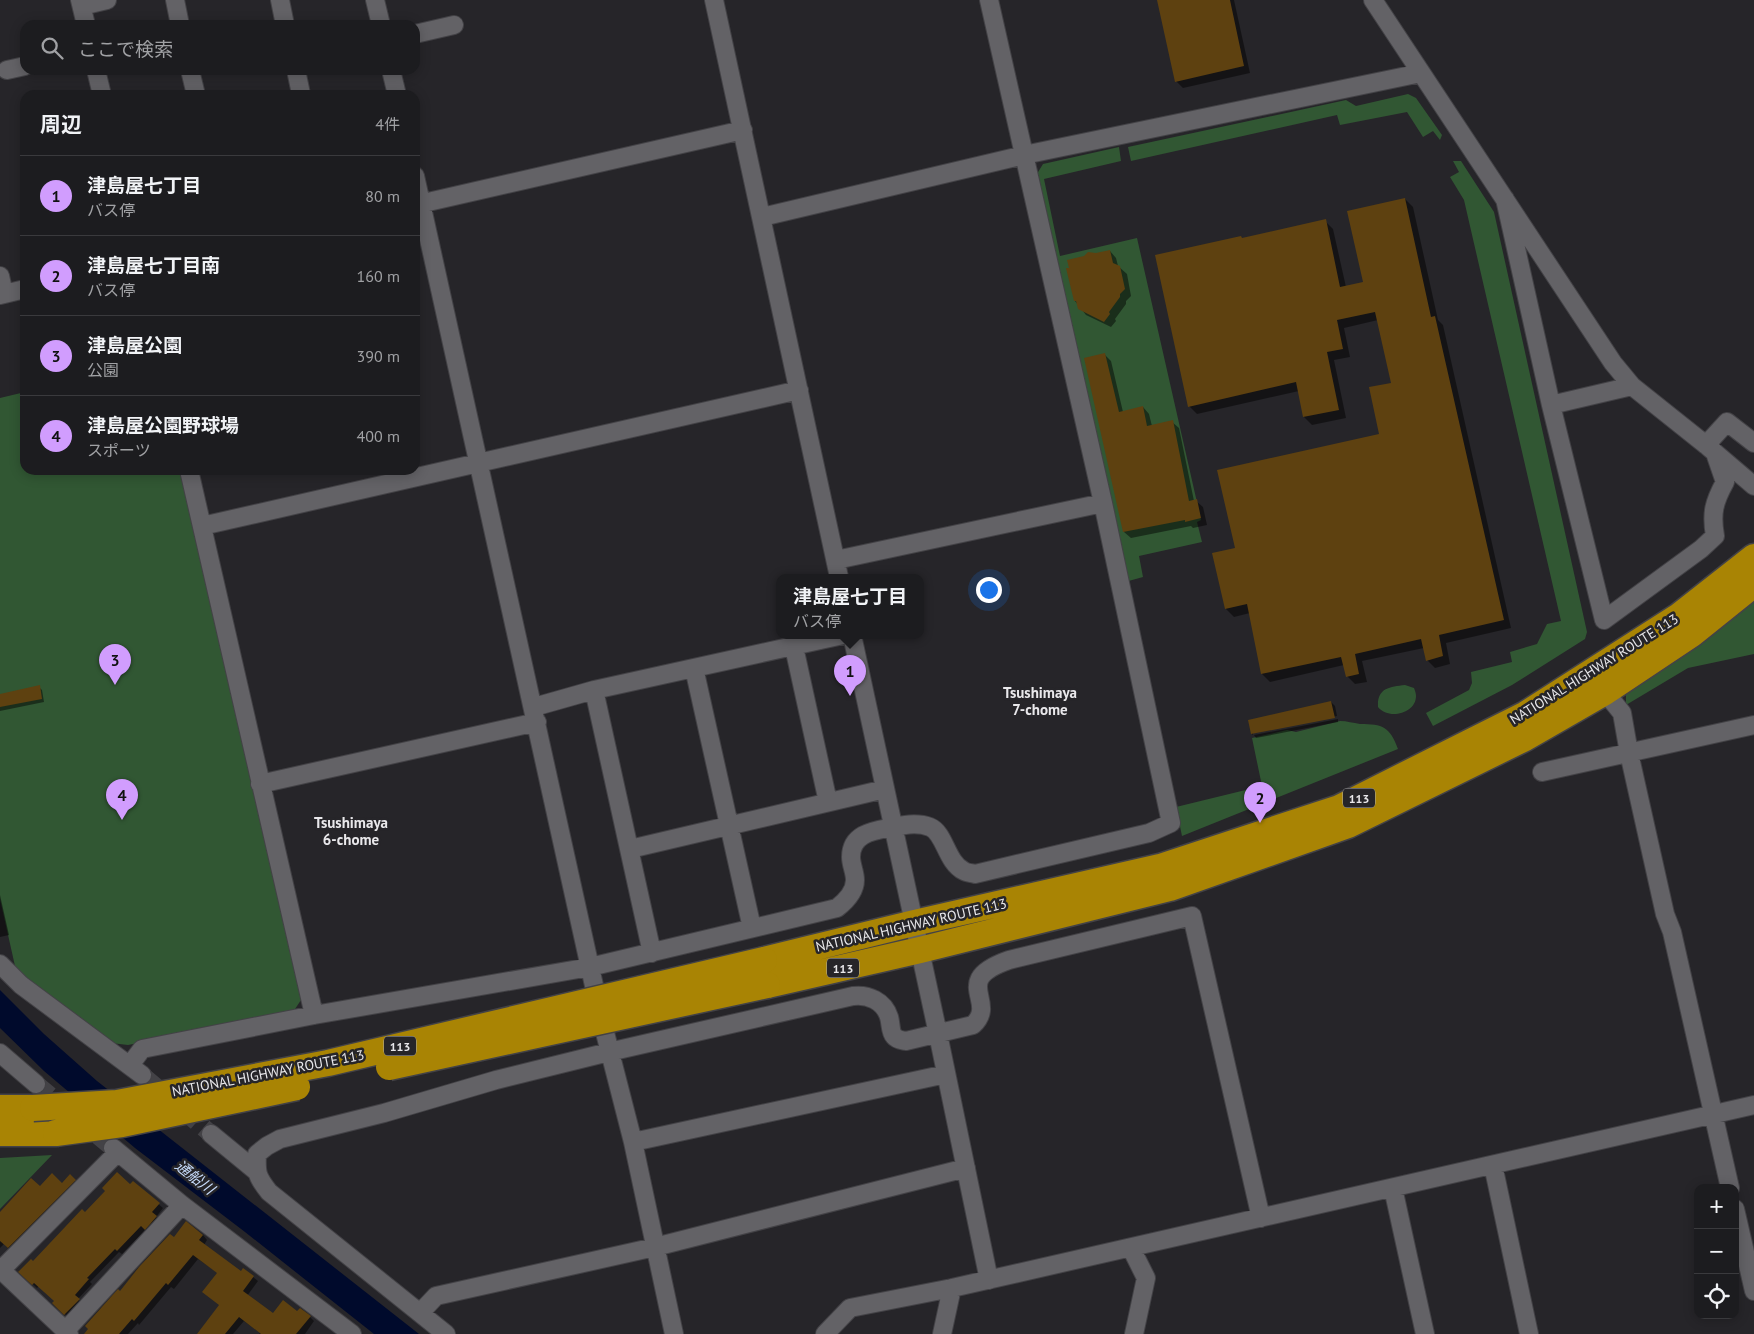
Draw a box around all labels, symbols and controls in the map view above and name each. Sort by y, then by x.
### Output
search box [20,20,420,75]
icon: search [38,34,66,62]
text: ここで検索 [78,37,173,61]
text: 周辺 [40,111,82,138]
text: 4件 [375,114,400,134]
text: 津島屋七丁目 [87,173,201,197]
text: 1 [51,186,61,206]
text: 80 m [365,186,400,206]
text: バス停 [87,200,135,220]
text: 津島屋七丁目南 [87,253,220,277]
text: 2 [51,266,61,286]
text: 160 m [357,266,400,286]
text: バス停 [87,280,135,300]
text: 津島屋公園 [87,333,182,357]
text: 3 [51,346,61,366]
text: 390 m [357,346,400,366]
text: 公園 [87,360,119,380]
text: 津島屋公園野球場 [87,413,239,437]
text: 4 [51,426,61,446]
text: 400 m [357,426,400,446]
text: スポーツ [87,440,151,460]
popup [776,574,924,639]
your location [976,577,1002,603]
text: 津島屋七丁目 [793,584,907,608]
street label: NATIONAL HIGHWAY ROUTE 113 [1506,610,1682,728]
text: バス停 [793,611,841,631]
pin: 3 [99,644,131,685]
pin: 1 [834,655,866,696]
district label: Tsushimaya 7-chome [1003,683,1077,719]
pin: 4 [106,779,138,820]
pin: 2 [1244,782,1276,823]
road number: 113 [1343,788,1375,808]
district label: Tsushimaya 6-chome [314,813,388,849]
street label: NATIONAL HIGHWAY ROUTE 113 [814,894,1008,956]
road number: 113 [827,958,859,978]
road number: 113 [384,1036,416,1056]
street label: NATIONAL HIGHWAY ROUTE 113 [170,1046,366,1100]
water label: 通船川 [171,1156,220,1200]
map controls [1694,1184,1739,1319]
button: + [1694,1184,1739,1229]
button: − [1694,1229,1739,1274]
button: locate [1694,1274,1739,1319]

